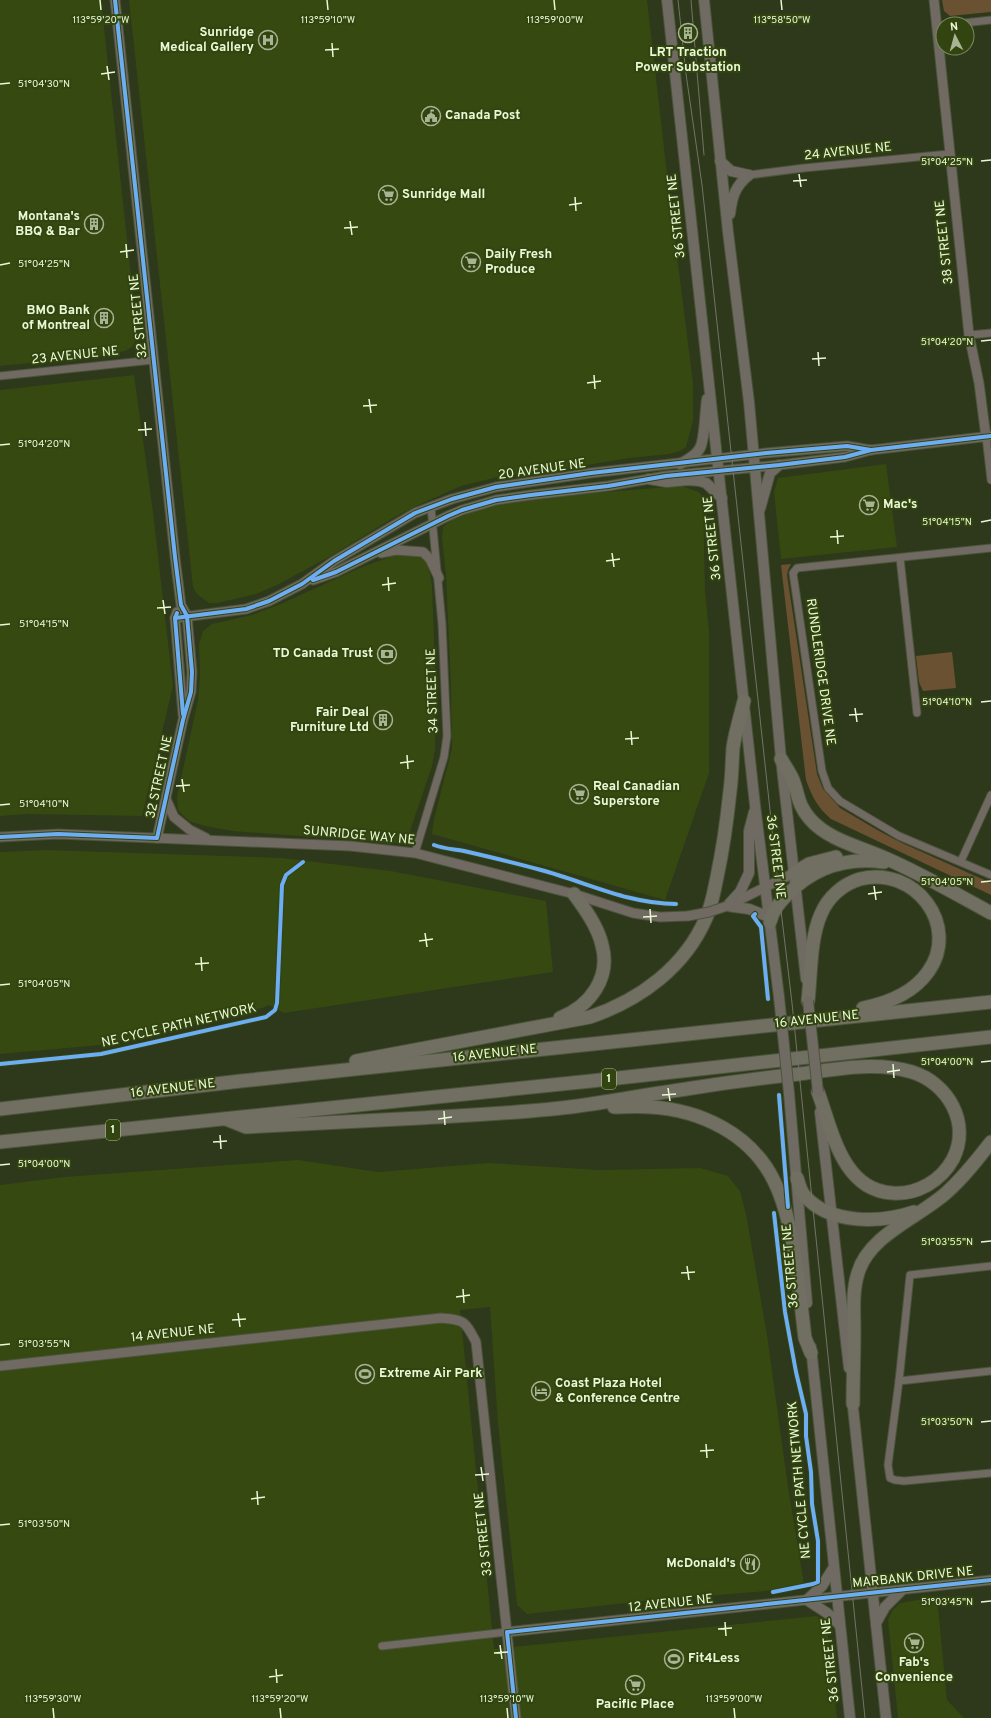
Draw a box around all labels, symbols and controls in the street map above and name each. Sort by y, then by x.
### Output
text: 113°59'20"W [73,14,129,27]
text: 113°59'10"W [301,14,355,27]
text: 113°59'00"W [527,14,583,27]
text: 113°58'50"W [753,14,811,27]
north arrow [935,16,975,56]
text: N [949,20,959,34]
building icon: LRT Traction Power Substation [677,22,699,44]
place label: Sunridge Medical Gallery [160,25,255,56]
hospital icon: Sunridge Medical Gallery [257,29,279,51]
place label: LRT Traction Power Substation [635,45,741,76]
text: 51°04'30"N [18,78,70,91]
public building icon: Canada Post [420,105,442,127]
place label: Canada Post [445,108,520,124]
street label: 24 AVENUE NE [803,139,893,165]
text: 51°04'25"N [921,156,973,169]
street label: 36 STREET NE [665,173,689,259]
supermarket icon: Sunridge Mall [377,184,399,206]
place label: Sunridge Mall [402,187,485,203]
street label: 38 STREET NE [933,199,957,285]
place label: Montana's BBQ & Bar [15,209,81,240]
building icon: Montana's BBQ & Bar [83,213,105,235]
place label: Daily Fresh Produce [485,247,552,278]
supermarket icon: Daily Fresh Produce [460,251,482,273]
text: 51°04'25"N [18,258,70,271]
street label: 32 STREET NE [127,273,151,359]
place label: BMO Bank of Montreal [22,303,90,334]
building icon: BMO Bank of Montreal [93,307,115,329]
text: 51°04'20"N [921,336,973,349]
street label: 23 AVENUE NE [30,343,120,369]
text: 51°04'20"N [18,438,70,451]
street label: 20 AVENUE NE [497,456,587,484]
supermarket icon: Mac's [858,494,880,516]
street label: 36 STREET NE [701,495,725,581]
place label: Mac's [883,497,917,513]
text: 51°04'15"N [922,516,972,529]
street label: RUNDLERIDGE DRIVE NE [802,597,838,747]
text: 51°04'15"N [19,618,69,631]
bank icon: TD Canada Trust [376,643,398,665]
place label: TD Canada Trust [273,646,373,662]
street label: 34 STREET NE [424,648,442,734]
text: 51°04'10"N [922,696,972,709]
place label: Fair Deal Furniture Ltd [290,705,369,736]
building icon: Fair Deal Furniture Ltd [372,709,394,731]
street label: 32 STREET NE [143,734,177,820]
place label: Real Canadian Superstore [593,779,680,810]
supermarket icon: Real Canadian Superstore [568,783,590,805]
text: 51°04'10"N [19,798,69,811]
street label: 36 STREET NE [762,814,788,900]
street label: SUNRIDGE WAY NE [302,823,416,849]
text: 51°04'05"N [921,876,973,889]
text: 51°04'05"N [18,978,70,991]
street label: NE CYCLE PATH NETWORK [100,1000,258,1052]
street label: 16 AVENUE NE [774,1008,860,1032]
street label: 16 AVENUE NE [452,1042,538,1066]
text: 51°04'00"N [921,1056,973,1069]
road number: 1 [602,1069,616,1089]
street label: 16 AVENUE NE [130,1076,216,1102]
road number: 1 [106,1120,120,1140]
text: 51°04'00"N [18,1158,70,1171]
street label: 36 STREET NE [779,1223,803,1309]
text: 51°03'55"N [921,1236,973,1249]
street label: 14 AVENUE NE [130,1322,216,1346]
text: 51°03'55"N [18,1338,70,1351]
sports icon: Extreme Air Park [354,1363,376,1385]
place label: Extreme Air Park [379,1366,483,1382]
place label: Coast Plaza Hotel & Conference Centre [555,1376,680,1407]
hotel icon: Coast Plaza Hotel & Conference Centre [530,1380,552,1402]
street label: NE CYCLE PATH NETWORK [785,1400,815,1560]
text: 51°03'50"N [921,1416,973,1429]
street label: 33 STREET NE [472,1491,496,1577]
text: 51°03'50"N [18,1518,70,1531]
restaurant icon: McDonald's [739,1553,761,1575]
place label: McDonald's [666,1556,736,1572]
street label: MARBANK DRIVE NE [851,1564,975,1592]
street label: 12 AVENUE NE [628,1592,714,1616]
text: 51°03'45"N [921,1596,973,1609]
street label: 36 STREET NE [819,1617,843,1703]
supermarket icon: Fab's Convenience [903,1632,925,1654]
sports icon: Fit4Less [663,1648,685,1670]
place label: Fit4Less [688,1651,740,1667]
place label: Fab's Convenience [875,1655,953,1686]
supermarket icon: Pacific Place [624,1674,646,1696]
text: 113°59'30"W [25,1693,81,1706]
text: 113°59'20"W [252,1693,308,1706]
text: 113°59'10"W [480,1693,534,1706]
text: 113°59'00"W [706,1693,762,1706]
place label: Pacific Place [596,1697,674,1713]

